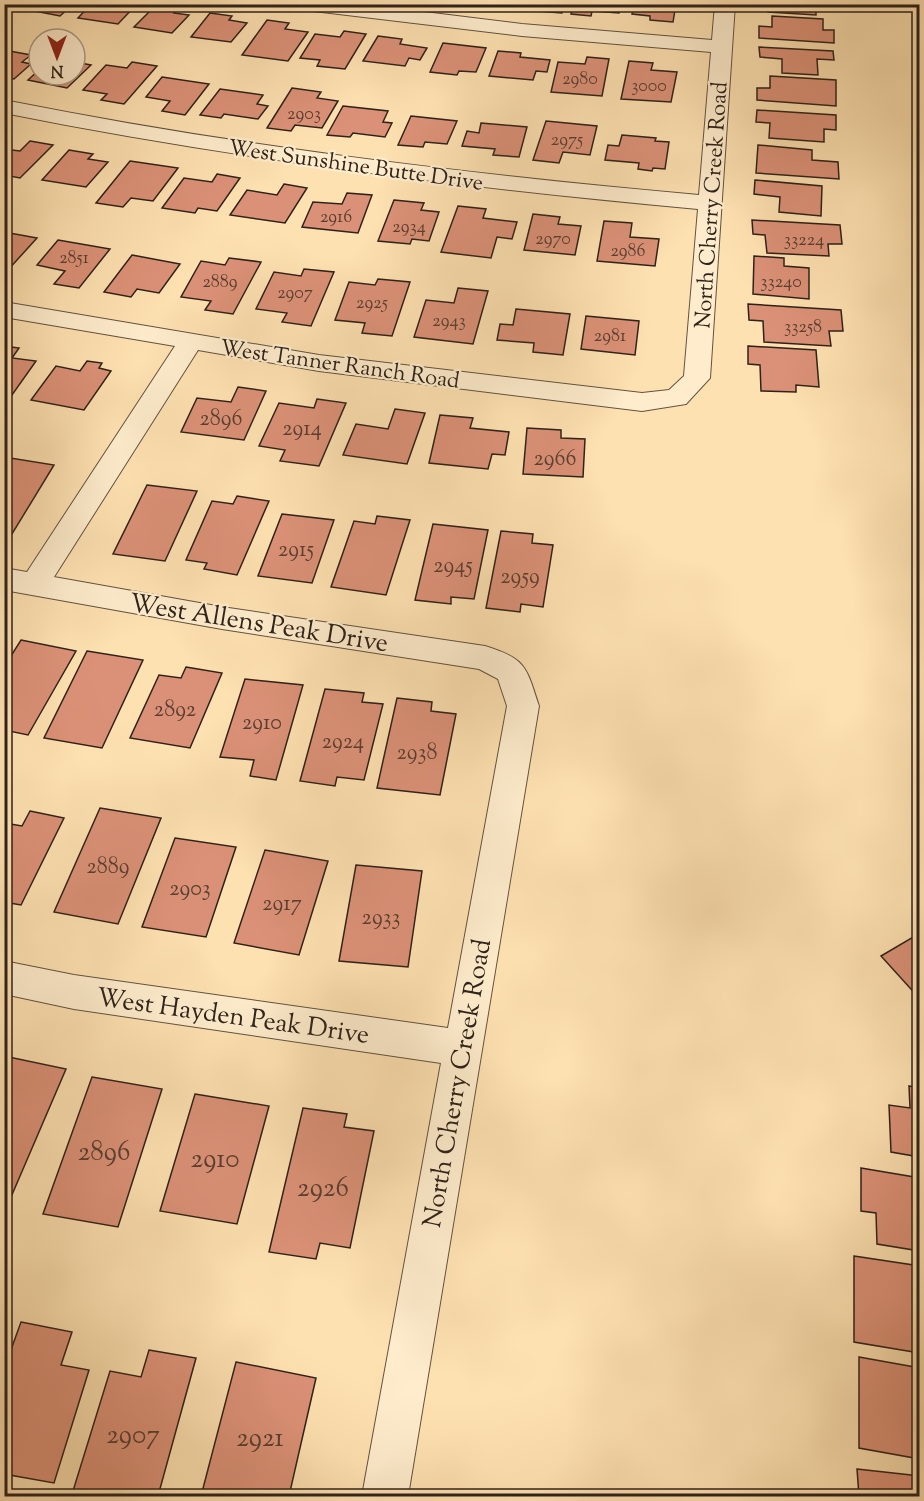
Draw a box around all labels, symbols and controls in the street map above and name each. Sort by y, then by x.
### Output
north arrow [27,27,87,87]
text: N [50,58,63,81]
house number: 2980 [562,67,598,93]
house number: 3000 [631,74,667,100]
street label: North Cherry Creek Road [688,81,738,330]
house number: 2903 [287,102,321,128]
house number: 2975 [551,128,583,154]
street label: West Sunshine Butte Drive [226,133,485,201]
house number: 2916 [320,205,352,231]
house number: 2934 [392,215,426,241]
house number: 2970 [535,227,571,253]
house number: 33224 [784,228,824,254]
house number: 2986 [610,239,646,265]
house number: 2851 [59,246,89,272]
house number: 2889 [202,270,238,296]
house number: 33240 [760,270,802,296]
house number: 2907 [277,281,313,307]
house number: 2925 [356,291,388,317]
house number: 2943 [432,309,466,335]
house number: 33258 [784,315,822,341]
house number: 2981 [594,324,626,350]
street label: West Tanner Ranch Road [218,333,461,399]
house number: 2896 [200,404,242,436]
house number: 2914 [282,414,322,446]
house number: 2966 [534,444,576,476]
house number: 2915 [278,535,314,567]
house number: 2945 [433,551,473,583]
house number: 2959 [500,562,540,594]
street label: West Allens Peak Drive [127,586,391,663]
house number: 2892 [154,695,196,727]
house number: 2910 [242,708,282,740]
house number: 2924 [322,727,364,759]
house number: 2938 [397,738,437,770]
house number: 2889 [87,852,130,884]
house number: 2903 [169,874,211,906]
house number: 2917 [262,889,302,921]
house number: 2933 [362,903,400,935]
street label: North Cherry Creek Road [415,936,502,1231]
street label: West Hayden Peak Drive [94,980,371,1055]
house number: 2896 [78,1134,130,1173]
house number: 2910 [191,1141,239,1180]
house number: 2926 [297,1170,349,1209]
house number: 2907 [106,1417,160,1456]
house number: 2921 [236,1420,284,1459]

